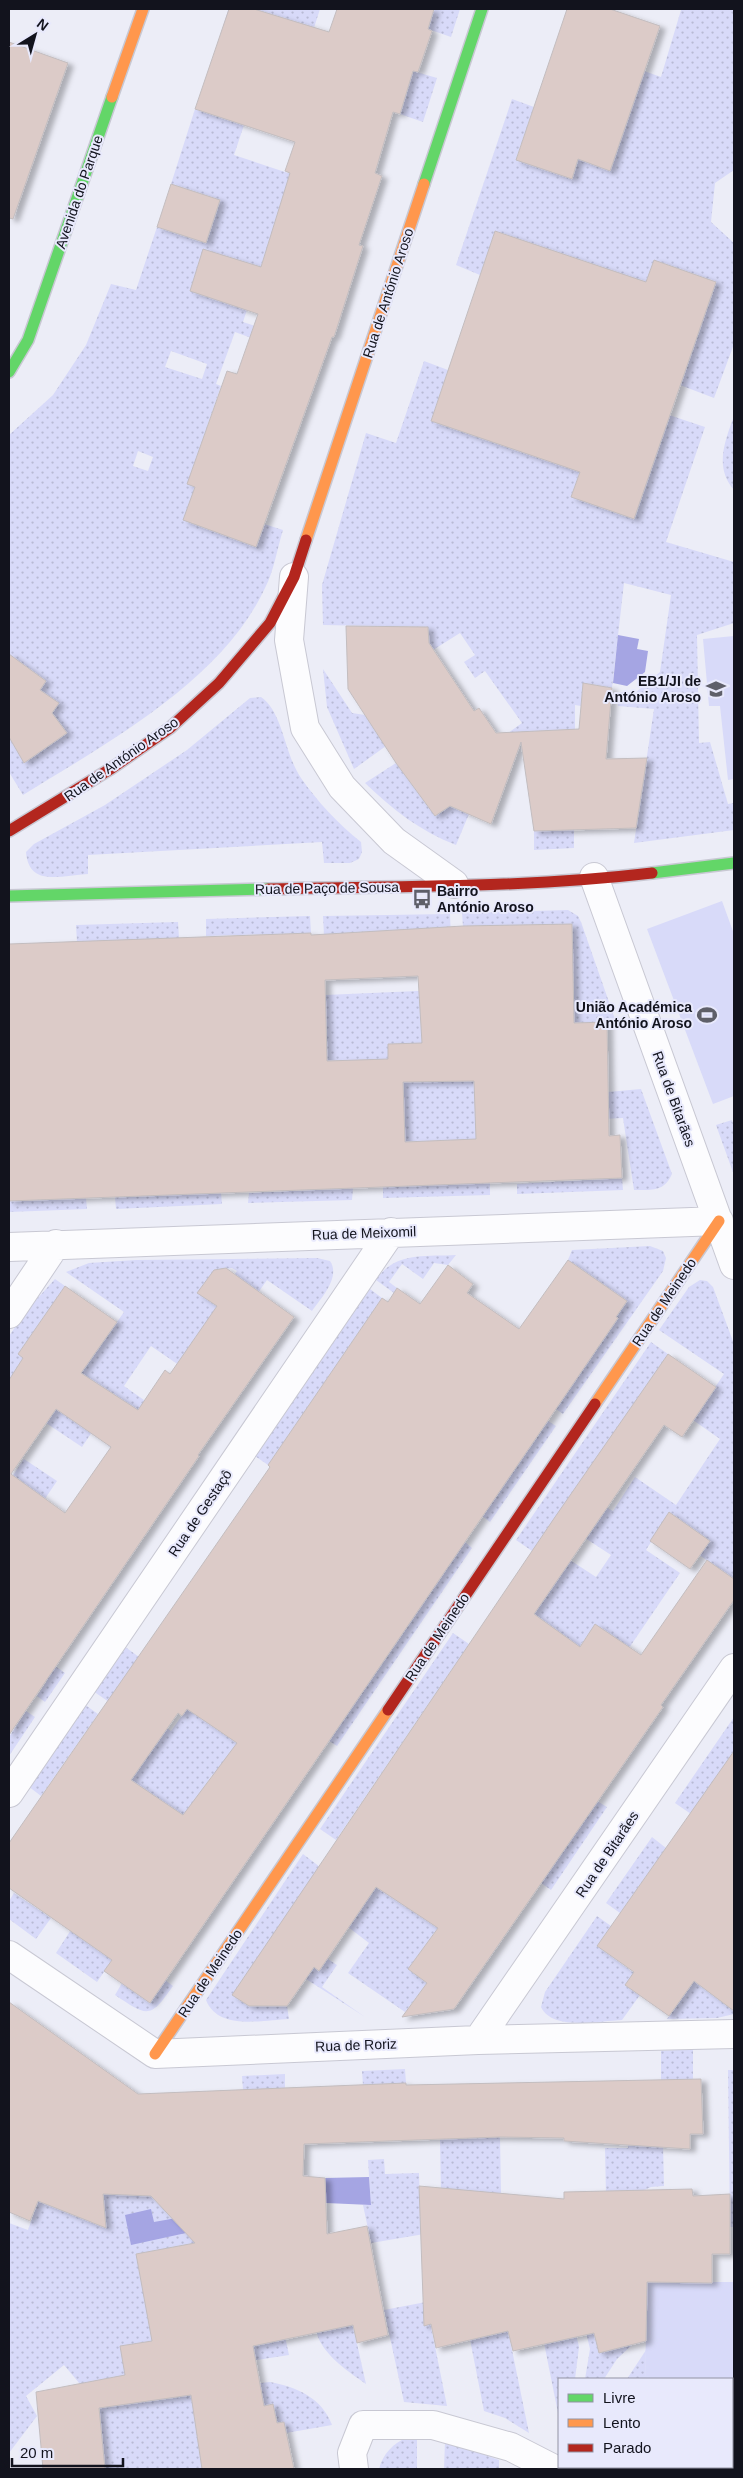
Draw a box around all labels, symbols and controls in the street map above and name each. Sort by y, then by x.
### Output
north arrow [10,10,60,60]
text: N [34,15,52,34]
street label: Avenida do Parque [52,133,106,251]
street label: Rua de António Aroso [359,226,417,360]
place label: EB1/JI de António Aroso [604,673,701,705]
school or university icon: EB1/JI de António Aroso [705,678,727,700]
street label: Rua de António Aroso [61,713,181,804]
street label: Rua de Paço de Sousa [255,879,399,897]
place label: Bairro António Aroso [437,883,534,915]
bus stop icon: Bairro António Aroso [411,888,433,910]
place label: União Académica António Aroso [576,999,692,1031]
sports icon: União Académica António Aroso [696,1004,718,1026]
street label: Rua de Bitarães [649,1049,699,1149]
street label: Rua de Meixomil [312,1223,416,1243]
street label: Rua de Meinedo [629,1255,699,1349]
street label: Rua de Gestaçô [165,1466,235,1559]
street label: Rua de Meinedo [402,1590,472,1684]
street label: Rua de Bitarães [572,1808,642,1900]
street label: Rua de Meinedo [175,1926,245,2020]
street label: Rua de Roriz [315,2036,397,2054]
legend [558,2378,733,2468]
text: Livre [603,2389,636,2406]
text: Lento [603,2414,641,2431]
scale bar [12,2436,124,2468]
text: Parado [603,2439,651,2456]
text: 20 m [20,2444,53,2461]

